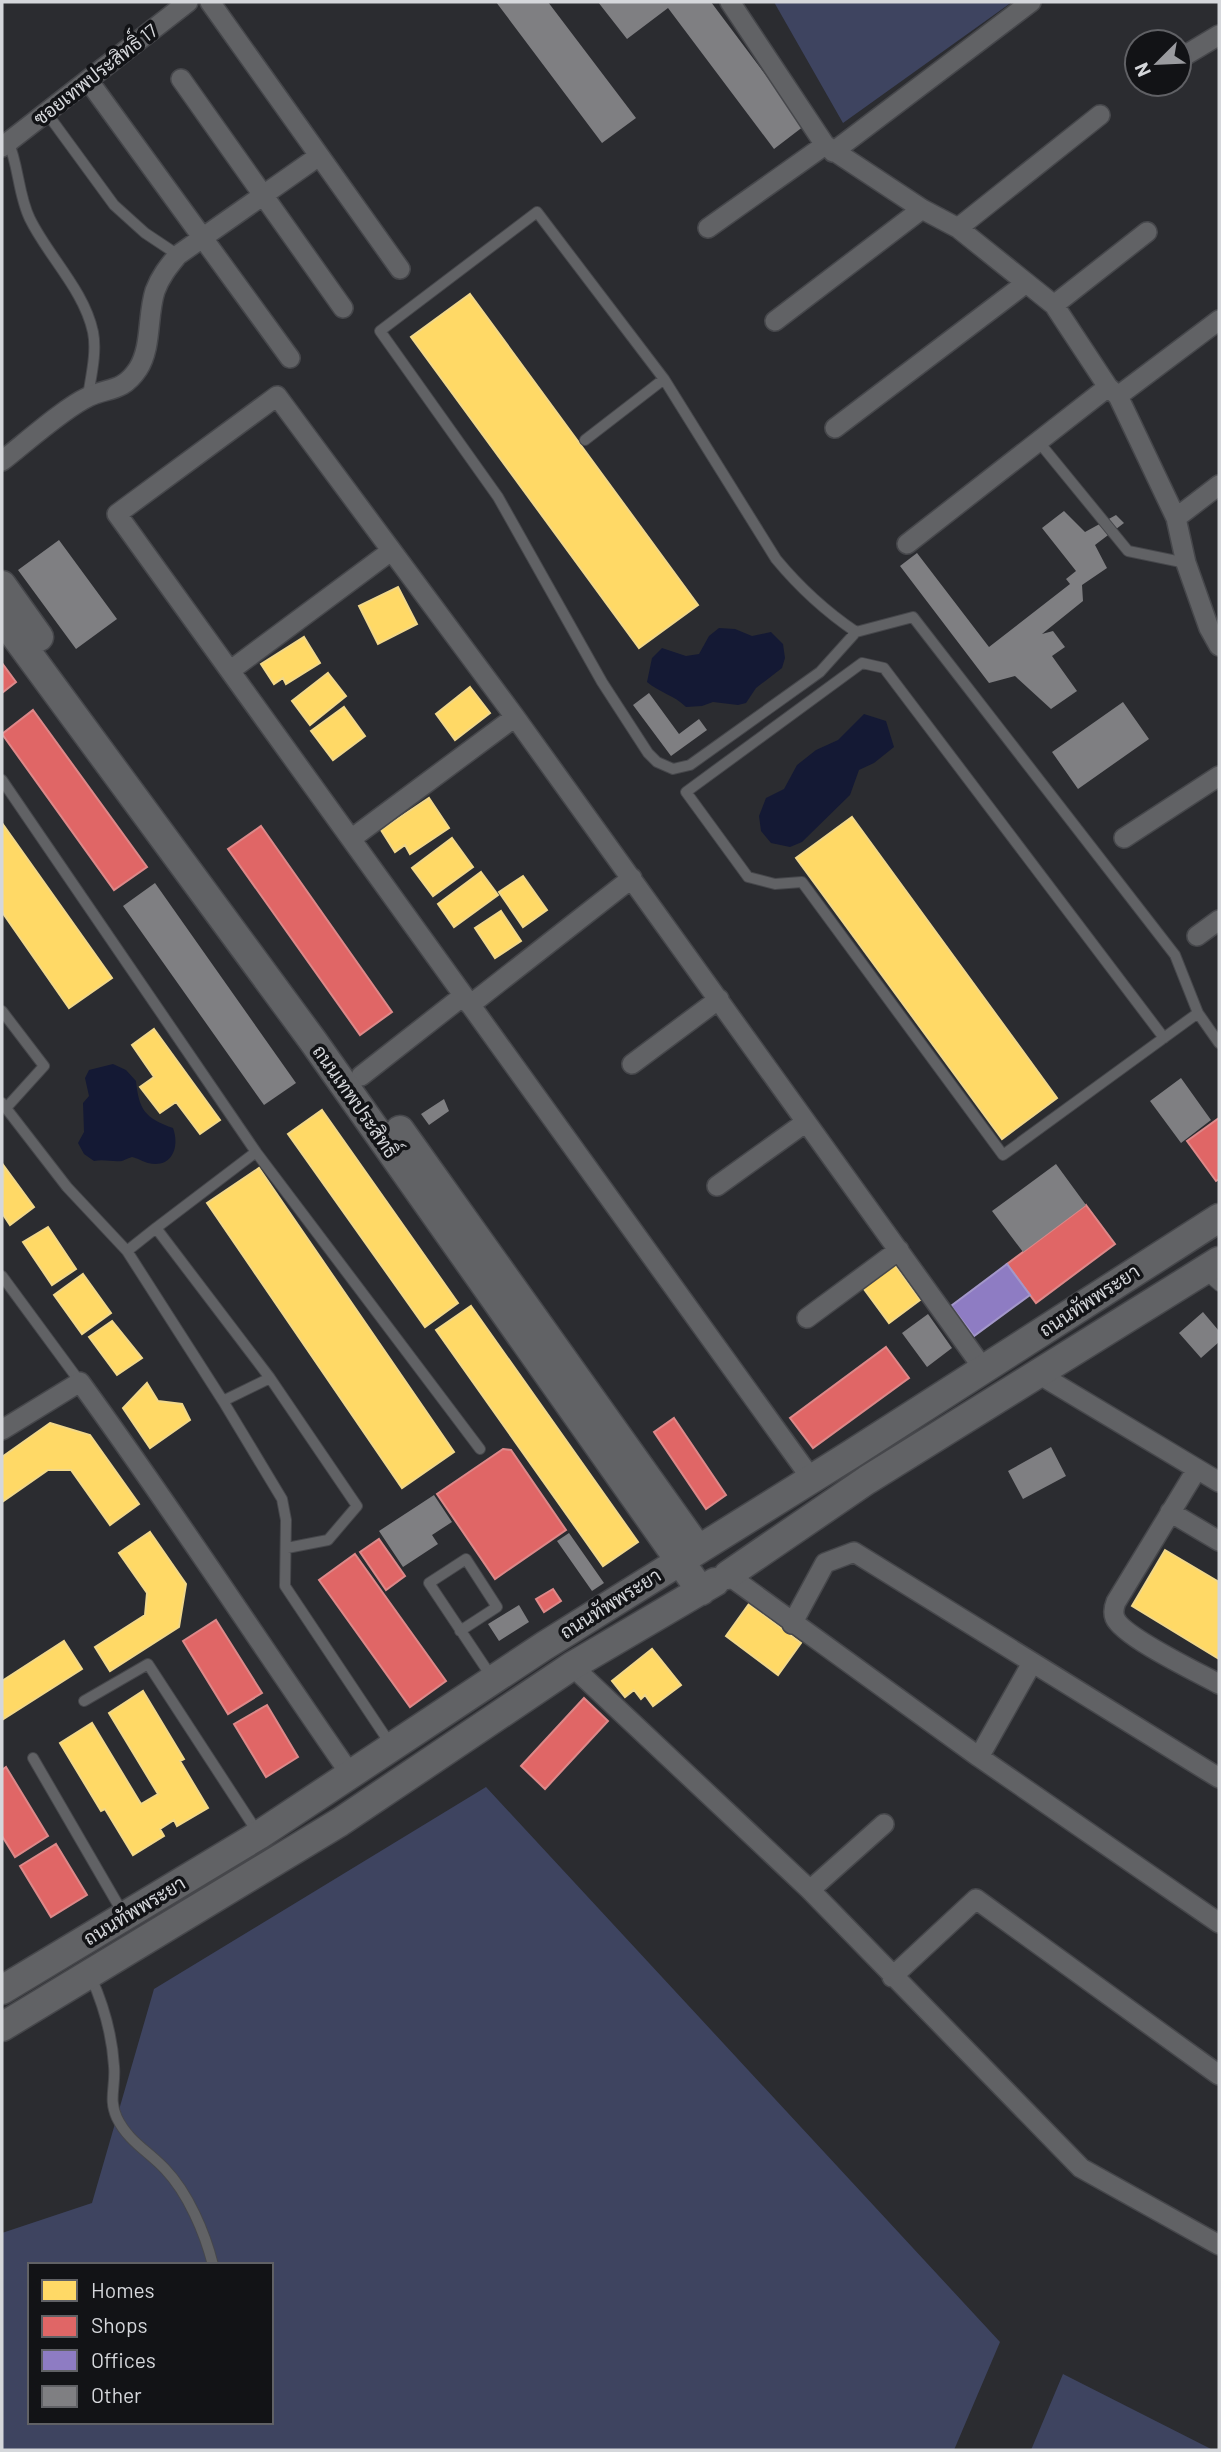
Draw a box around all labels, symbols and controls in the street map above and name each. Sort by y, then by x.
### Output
street label: ซอยเทพประสิทธิ์ 17 [25,14,162,129]
north arrow [1123,28,1193,98]
text: N [1129,60,1155,81]
street label: ถนนเทพประสิทธิ์ [308,1036,409,1162]
street label: ถนนทัพพระยา [1035,1259,1143,1341]
street label: ถนนทัพพระยา [555,1563,665,1643]
street label: ถนนทัพพระยา [79,1871,189,1949]
legend [28,2263,273,2424]
text: Homes [91,2277,155,2302]
text: Shops [91,2312,148,2337]
text: Offices [91,2347,156,2372]
text: Other [91,2382,142,2407]

